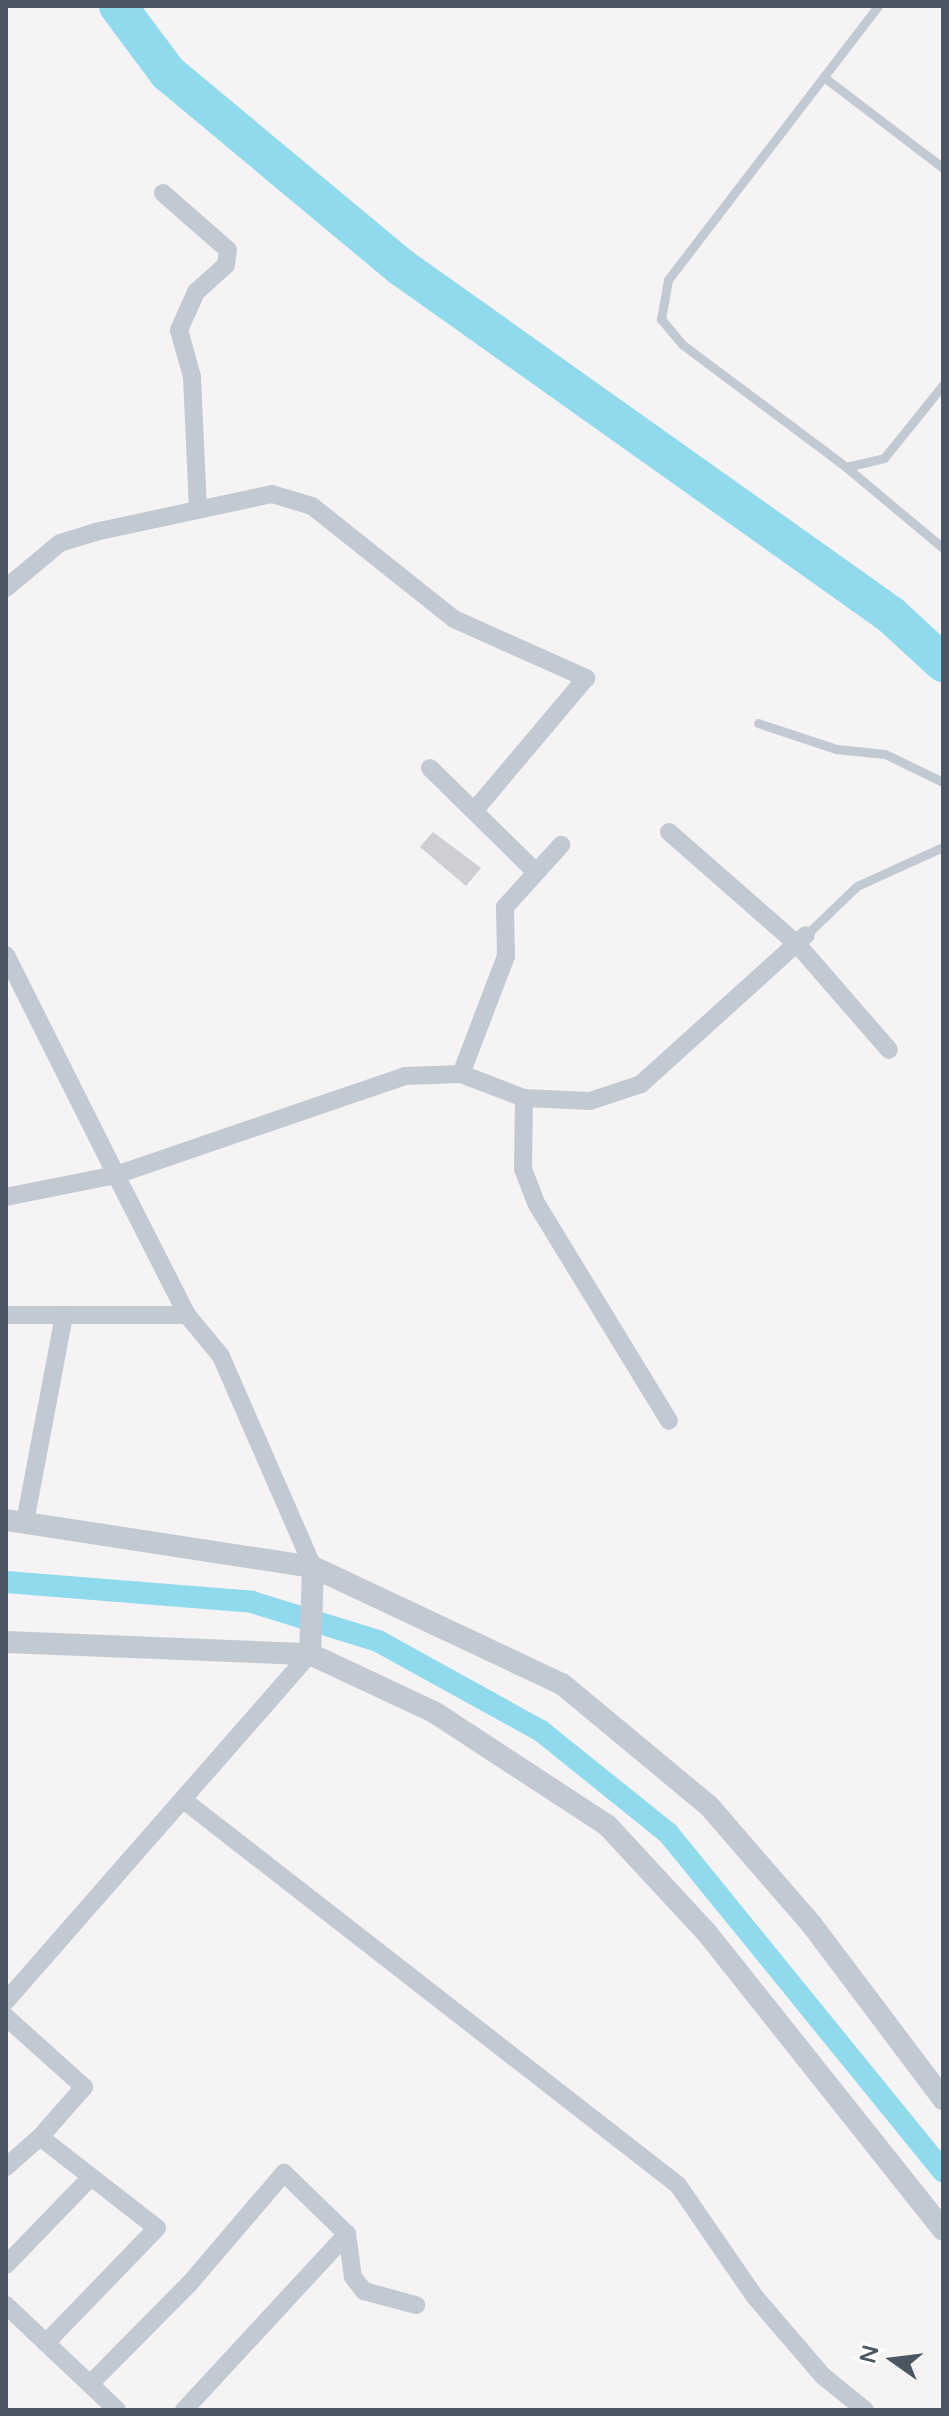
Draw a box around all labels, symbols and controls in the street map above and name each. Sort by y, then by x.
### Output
north arrow [853,2320,933,2400]
text: N [855,2342,884,2366]

